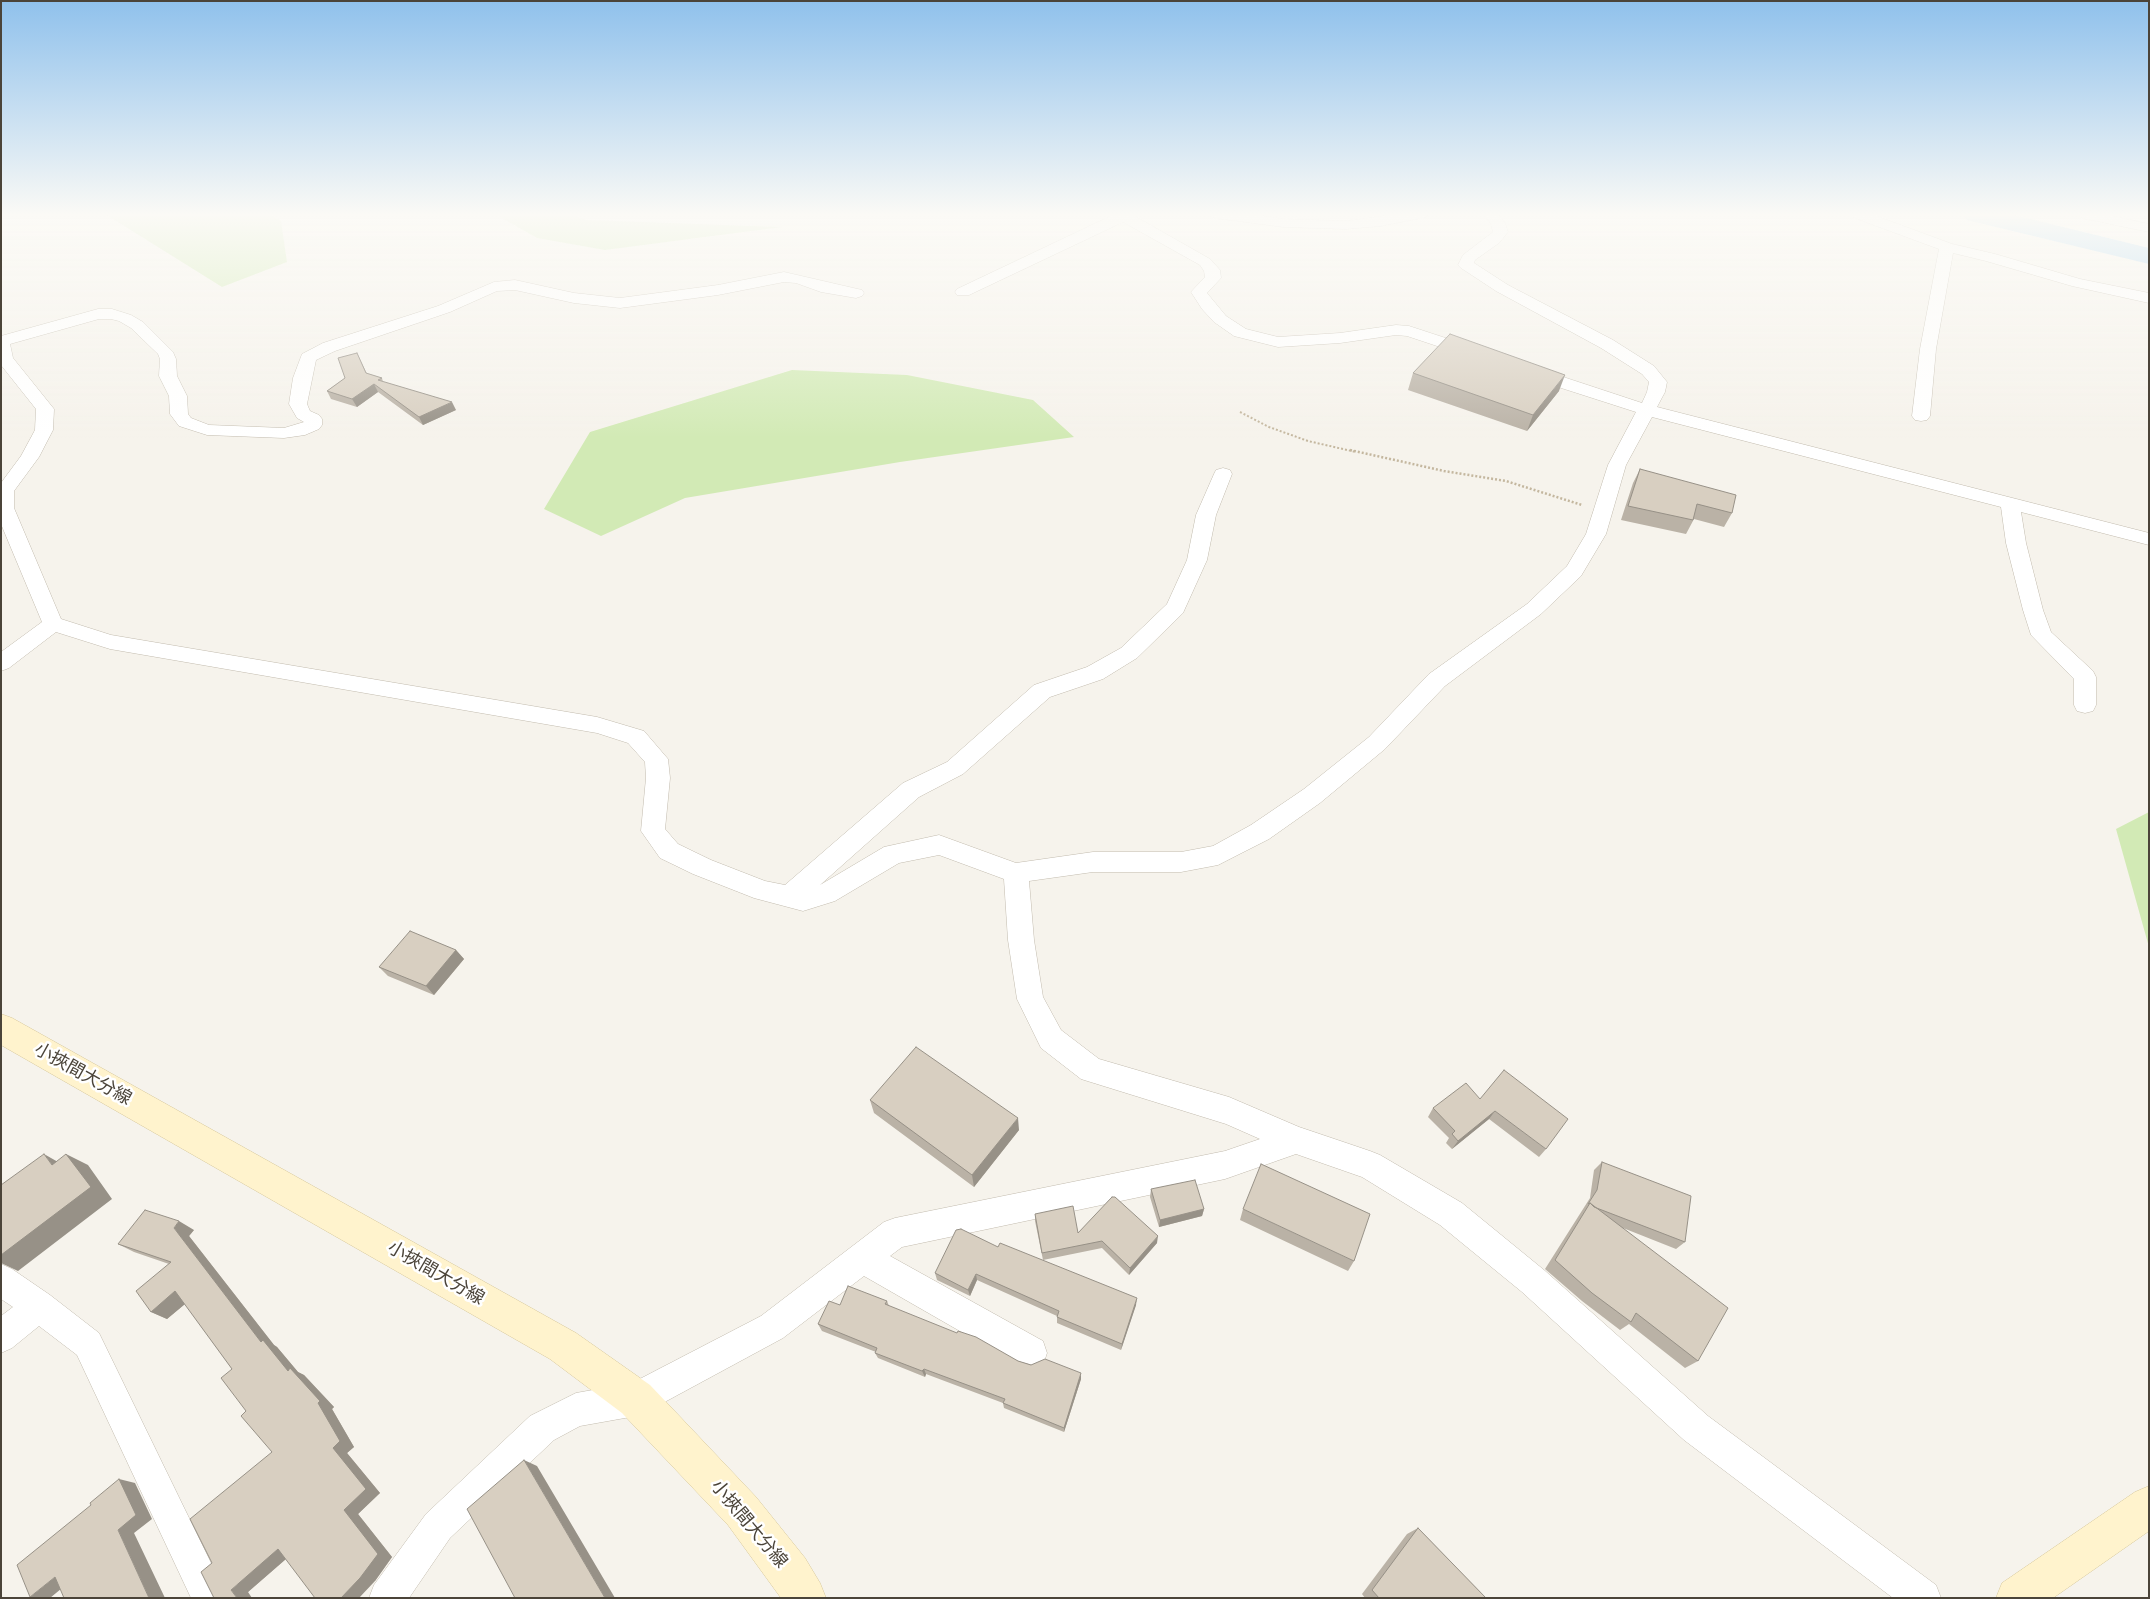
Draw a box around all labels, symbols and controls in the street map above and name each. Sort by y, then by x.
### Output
street label: 小挾間大分線 [31,1038,135,1110]
street label: 小挾間大分線 [384,1237,488,1309]
street label: 小挾間大分線 [706,1476,792,1572]

